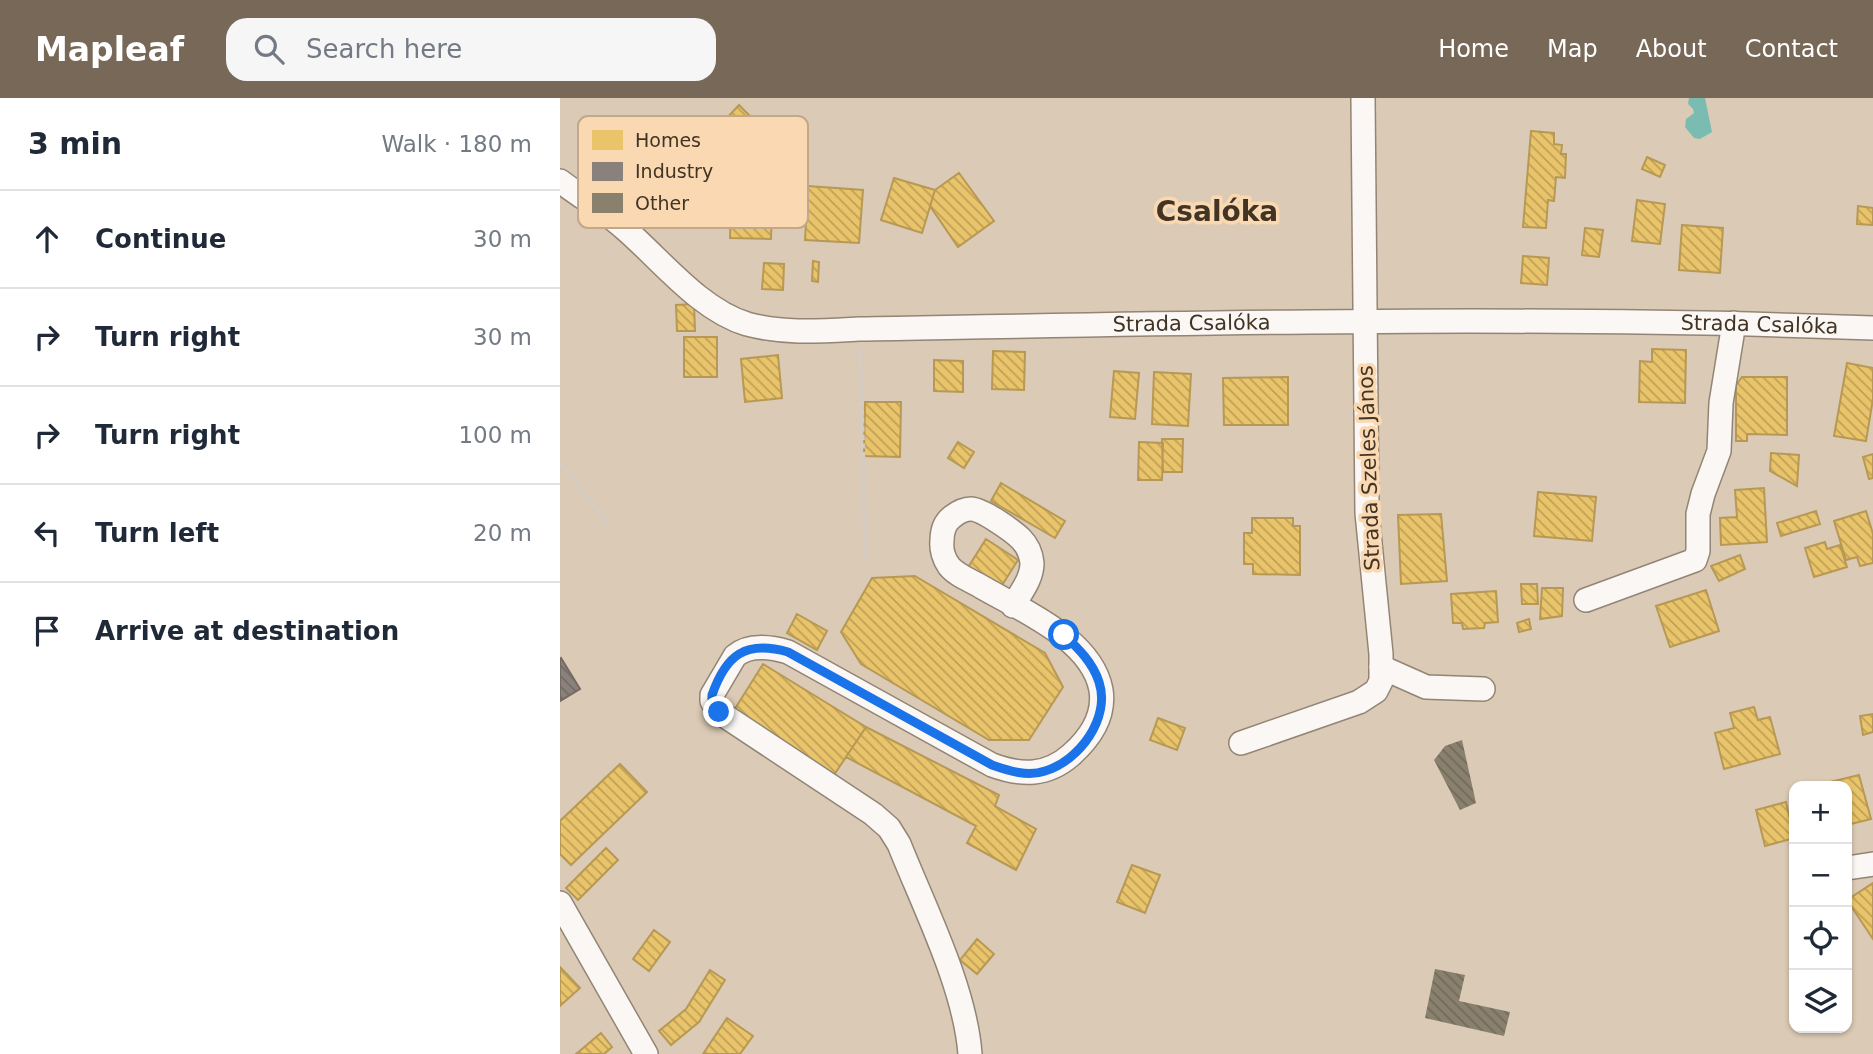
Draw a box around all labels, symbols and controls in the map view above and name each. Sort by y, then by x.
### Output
search box [226,18,716,81]
text: Mapleaf [35,30,184,69]
icon: search [250,30,288,68]
text: Search here [306,34,462,64]
text: Home [1438,35,1509,63]
text: Map [1547,35,1598,63]
text: About [1636,35,1707,63]
text: Contact [1745,35,1838,63]
legend [578,116,808,228]
text: 3 min [28,126,122,161]
text: Homes [635,129,701,151]
text: Walk · 180 m [381,131,532,157]
text: Industry [635,160,713,182]
text: Other [635,192,689,214]
district label: Csalóka [1156,195,1278,228]
icon: ahead [28,220,66,258]
text: Continue [95,224,226,254]
text: 30 m [473,226,532,252]
street label: Strada Csalóka [1112,310,1271,336]
street label: Strada Csalóka [1680,311,1839,339]
icon: right [28,318,66,356]
text: Turn right [95,322,240,352]
text: 30 m [473,324,532,350]
street label: Strada Szeles János [1353,365,1385,571]
icon: right [28,416,66,454]
text: Turn right [95,420,240,450]
text: 100 m [458,422,532,448]
icon: left [28,514,66,552]
text: Turn left [95,518,219,548]
text: 20 m [473,520,532,546]
icon: arrive [28,612,66,650]
text: Arrive at destination [95,616,399,646]
route start [1048,619,1079,650]
route end [703,696,734,727]
map controls [1789,781,1852,1033]
button: + [1789,781,1852,844]
button: − [1789,844,1852,907]
button: locate [1789,907,1852,970]
button: layers [1789,970,1852,1033]

